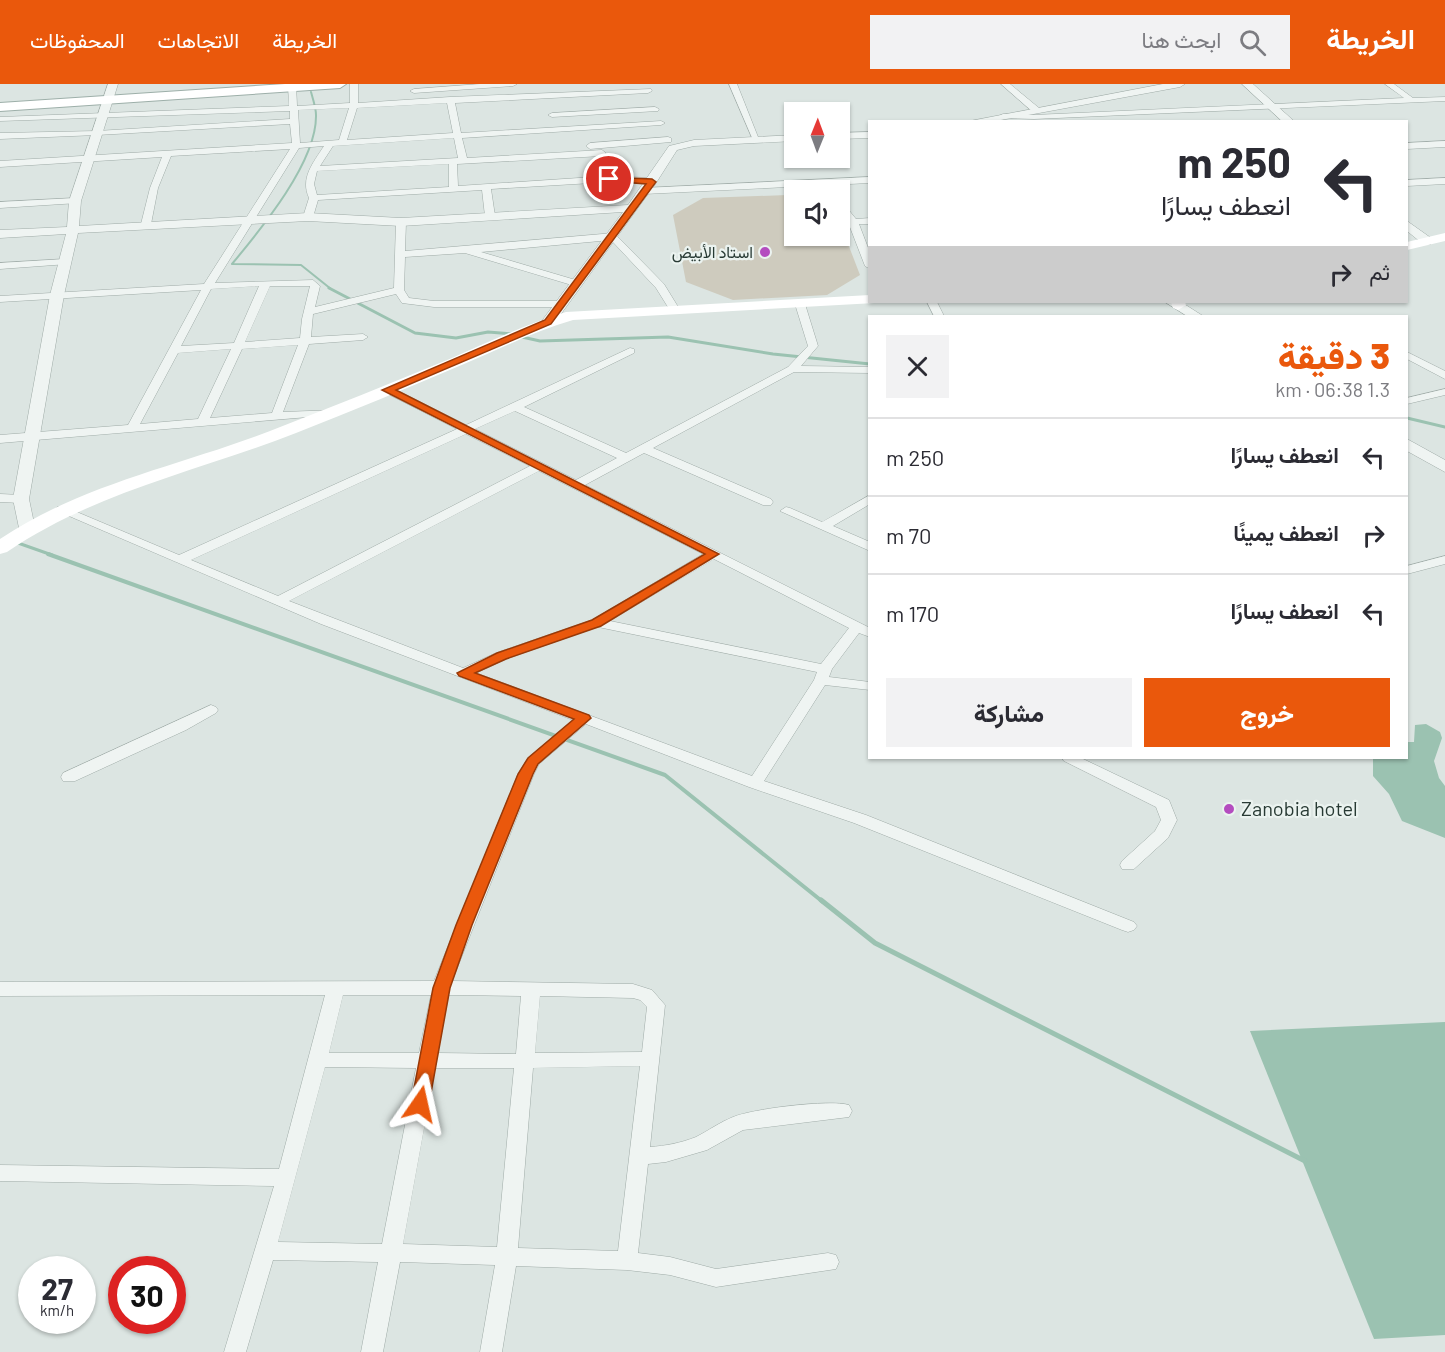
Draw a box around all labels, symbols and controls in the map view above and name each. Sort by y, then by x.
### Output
search box [870,15,1290,69]
text: الخريطة [1326,21,1415,55]
text: ابحث هنا [1141,26,1221,52]
icon: search [1236,26,1269,59]
text: المحفوظات [30,27,125,52]
text: الاتجاهات [158,27,239,52]
text: الخريطة [272,27,337,52]
north arrow [784,102,850,168]
map controls [784,102,850,246]
text: 250 m [1177,136,1291,186]
icon: left [1312,144,1390,222]
pin [583,153,634,204]
icon: arrive [592,162,625,195]
button: sound [784,180,850,246]
text: انعطف يسارًا [1161,188,1291,220]
place label: استاد الأبيض [672,242,753,263]
marker: استاد الأبيض [758,245,772,259]
icon: right [1324,258,1357,291]
text: ثم [1369,258,1390,284]
text: 3 دقيقة [1278,333,1390,376]
button: close [886,335,949,398]
text: 1.3 km · 06:38 [1275,377,1390,401]
text: انعطف يسارًا [1230,441,1339,467]
icon: left [1357,441,1390,474]
text: 250 m [886,444,944,470]
text: انعطف يمينًا [1233,519,1339,545]
icon: right [1357,519,1390,552]
text: 70 m [886,522,931,548]
text: انعطف يسارًا [1230,597,1339,623]
icon: left [1357,597,1390,630]
text: 170 m [886,600,939,626]
button: مشاركة [886,678,1132,747]
button: خروج [1144,678,1390,747]
place label: Zanobia hotel [1241,796,1358,820]
marker: Zanobia hotel [1222,802,1236,816]
position arrow [388,1072,452,1136]
speed limit sign: 30 [108,1256,186,1334]
text: 27 [41,1270,73,1306]
text: km/h [40,1301,74,1319]

